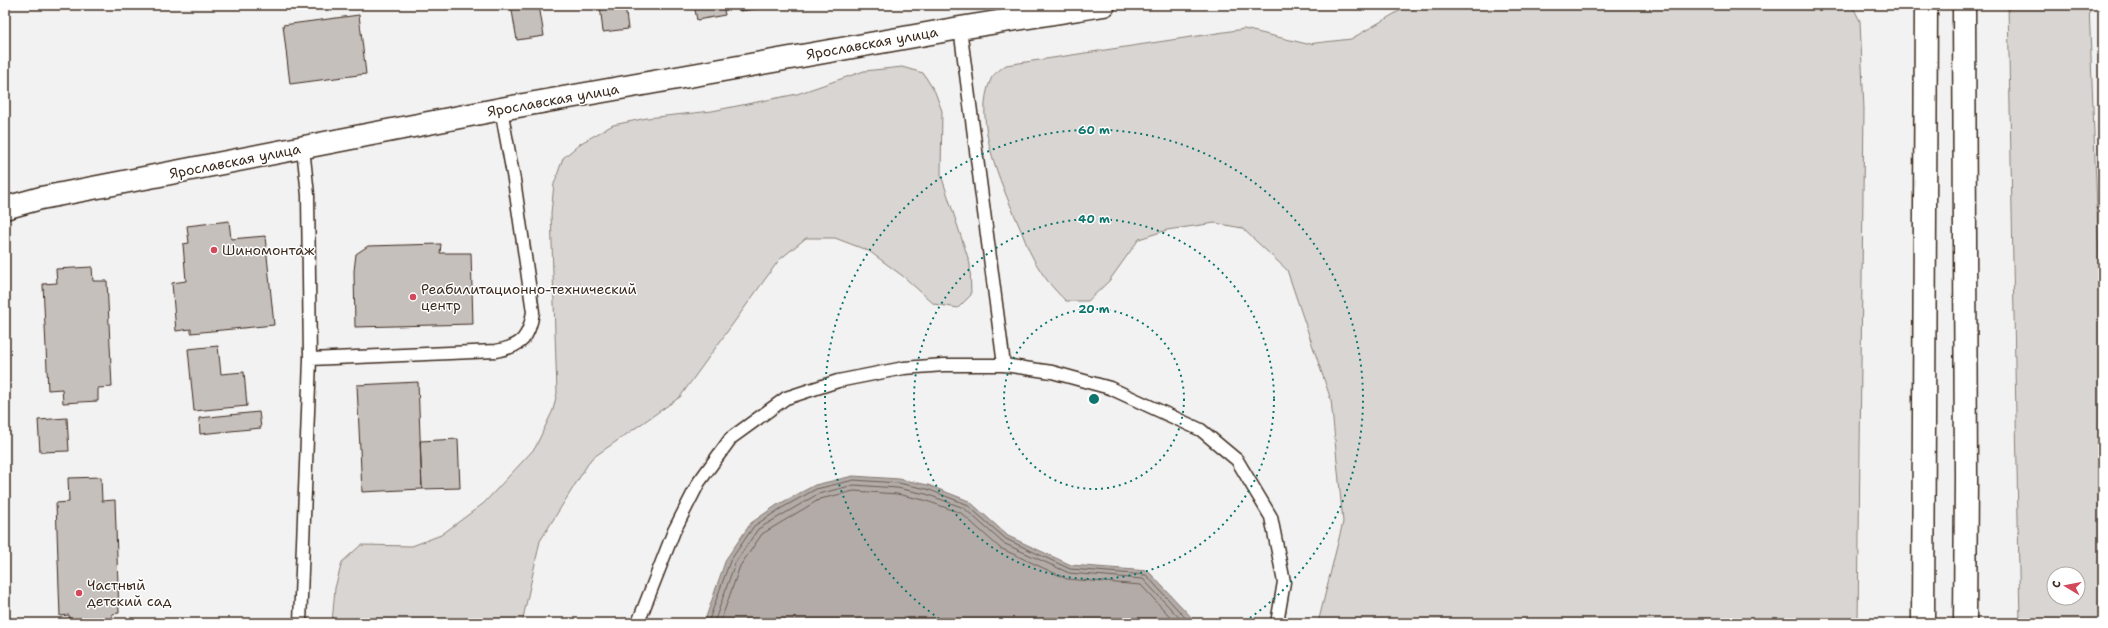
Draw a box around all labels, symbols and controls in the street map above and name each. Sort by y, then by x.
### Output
street label: Ярославская улица [805,23,939,63]
street label: Ярославская улица [486,80,620,120]
text: 60 m [1078,122,1110,138]
street label: Ярославская улица [168,139,302,183]
text: 40 m [1078,211,1110,227]
place label: Шиномонтаж [222,241,315,259]
marker: Шиномонтаж [209,245,219,255]
place label: Реабилитационно-технический центр [421,280,637,314]
marker: Реабилитационно-технический центр [408,292,418,302]
text: 20 m [1078,301,1110,317]
centre of rings [1087,392,1101,406]
north arrow [2046,566,2086,606]
place label: Частный детский сад [87,576,172,610]
text: С [2049,579,2065,589]
marker: Частный детский сад [74,588,84,598]

